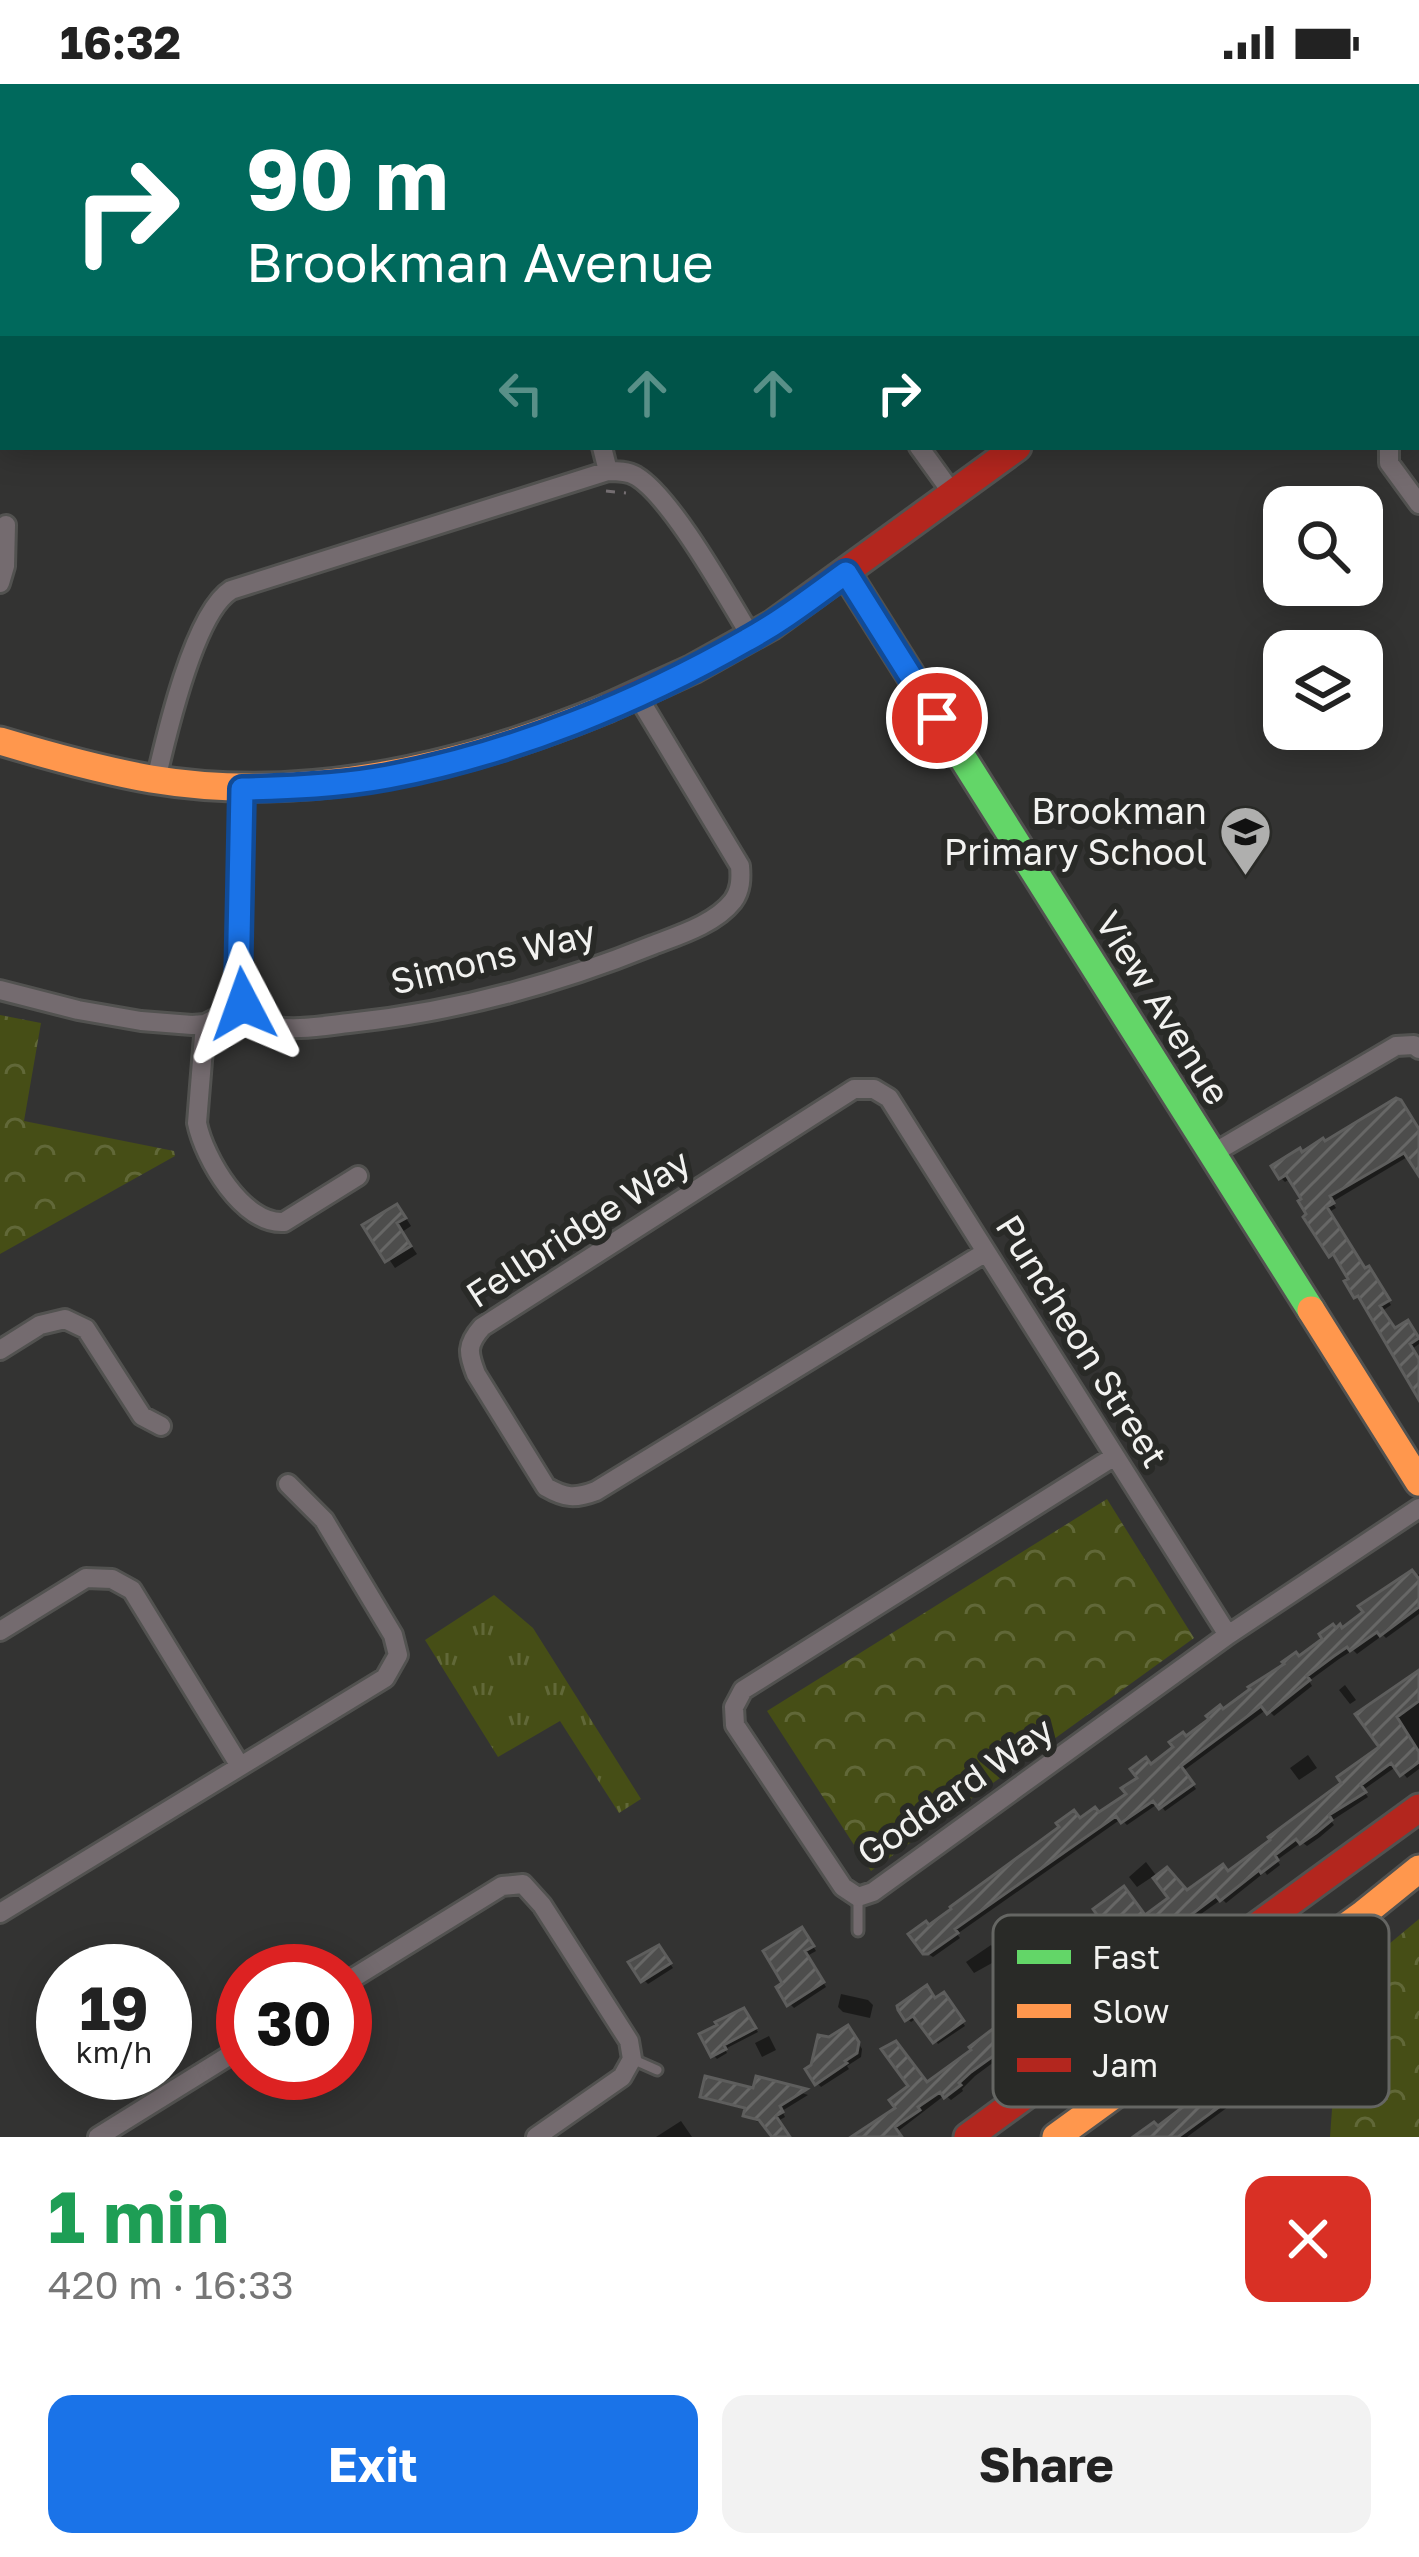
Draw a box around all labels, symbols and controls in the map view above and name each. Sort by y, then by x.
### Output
text: 16:32 [60,15,181,69]
text: 90 m [246,128,448,228]
icon: right [48,132,204,288]
text: Brookman Avenue [246,229,714,294]
icon: left [488,360,554,426]
icon: ahead [614,360,680,426]
icon: ahead [740,360,806,426]
icon: right [866,360,932,426]
map controls [1263,486,1383,750]
button: search [1263,486,1383,606]
button: layers [1263,630,1383,750]
pin [886,667,988,769]
icon: arrive [904,685,970,751]
place label: Brookman Primary School [944,789,1207,873]
school or university icon: Brookman Primary School [1218,804,1274,878]
street label: View Avenue [1087,903,1240,1112]
street label: Simons Way [386,910,600,1003]
position arrow [180,941,306,1067]
street label: Fellbridge Way [458,1139,698,1316]
street label: Puncheon Street [987,1207,1177,1475]
street label: Goddard Way [848,1707,1061,1874]
legend [993,1915,1389,2107]
text: Fast [1092,1937,1160,1976]
speed limit sign: 30 [216,1944,372,2100]
text: 19 [79,1971,148,2043]
text: Slow [1092,1991,1170,2030]
text: km/h [76,2034,152,2070]
text: Jam [1092,2045,1158,2084]
text: 1 min [48,2172,229,2259]
button: close [1245,2176,1371,2302]
text: 420 m · 16:33 [48,2261,294,2308]
button: Exit [48,2395,698,2533]
button: Share [722,2395,1371,2533]

